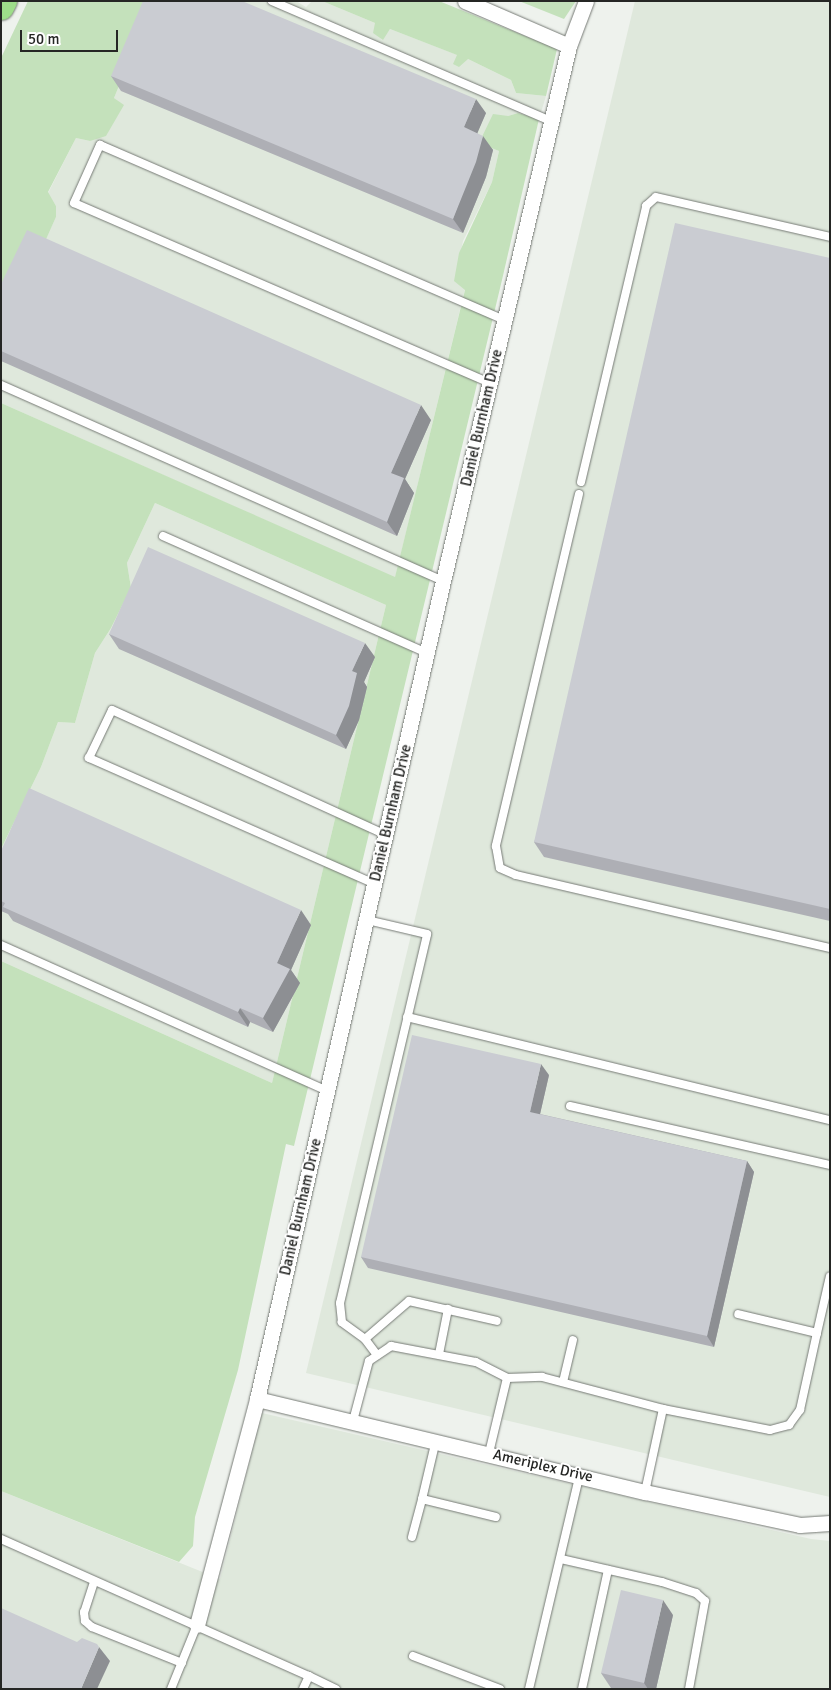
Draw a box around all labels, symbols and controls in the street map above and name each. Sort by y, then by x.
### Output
scale bar [22,20,120,52]
text: 50 m [28,30,59,48]
street label: Daniel Burnham Drive [457,348,507,488]
street label: Daniel Burnham Drive [366,743,416,883]
street label: Daniel Burnham Drive [276,1137,326,1277]
street label: Ameriplex Drive [491,1446,595,1486]

